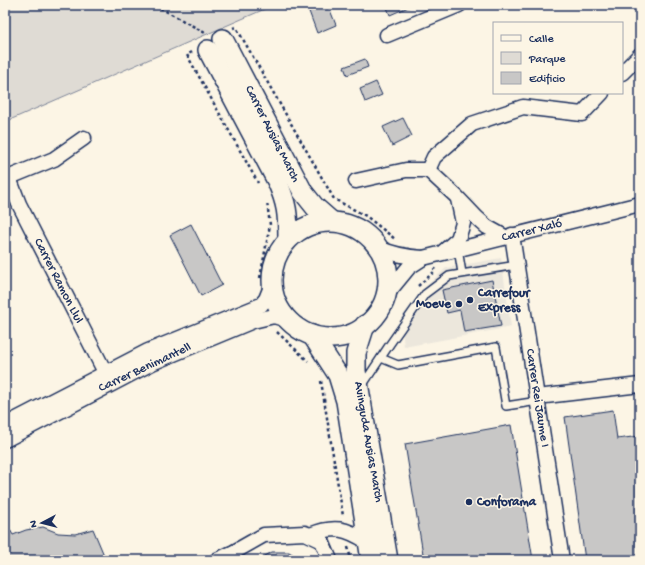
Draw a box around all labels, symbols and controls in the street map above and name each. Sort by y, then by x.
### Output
legend [493,22,623,94]
text: Calle [529,33,554,47]
text: Parque [528,53,566,67]
text: Edificio [529,73,565,87]
street label: Carrer Ausias March [241,83,303,185]
street label: Carrer Xaló [500,216,564,246]
street label: Carrer Ramon Llul [30,236,86,326]
place label: Carrefour Express [477,285,531,317]
marker: Carrefour Express [465,295,475,305]
place label: Moeve [416,297,452,312]
marker: Moeve [454,299,464,309]
street label: Carrer Benimantell [96,340,194,396]
street label: Carrer Rei Jaume I [522,348,552,448]
street label: Avinguda Ausias March [350,380,386,504]
place label: Conforama [476,494,537,510]
marker: Conforama [464,497,474,507]
north arrow [22,503,62,543]
text: N [28,520,40,528]

